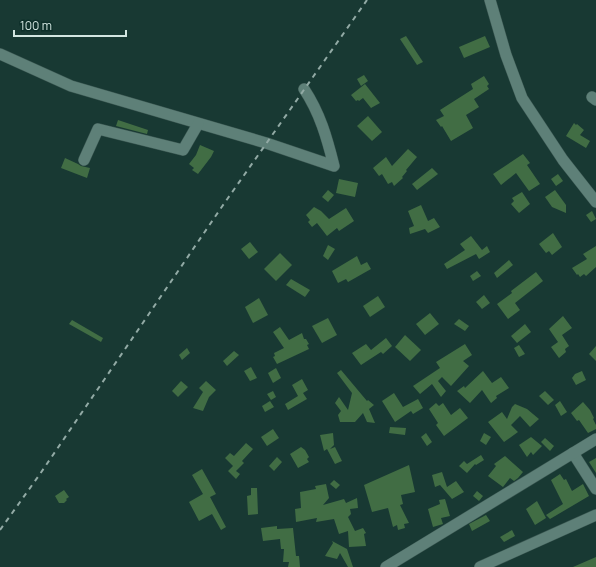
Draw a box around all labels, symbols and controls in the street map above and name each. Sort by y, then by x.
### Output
scale bar [14,12,126,38]
text: 100 m [20,17,52,34]

